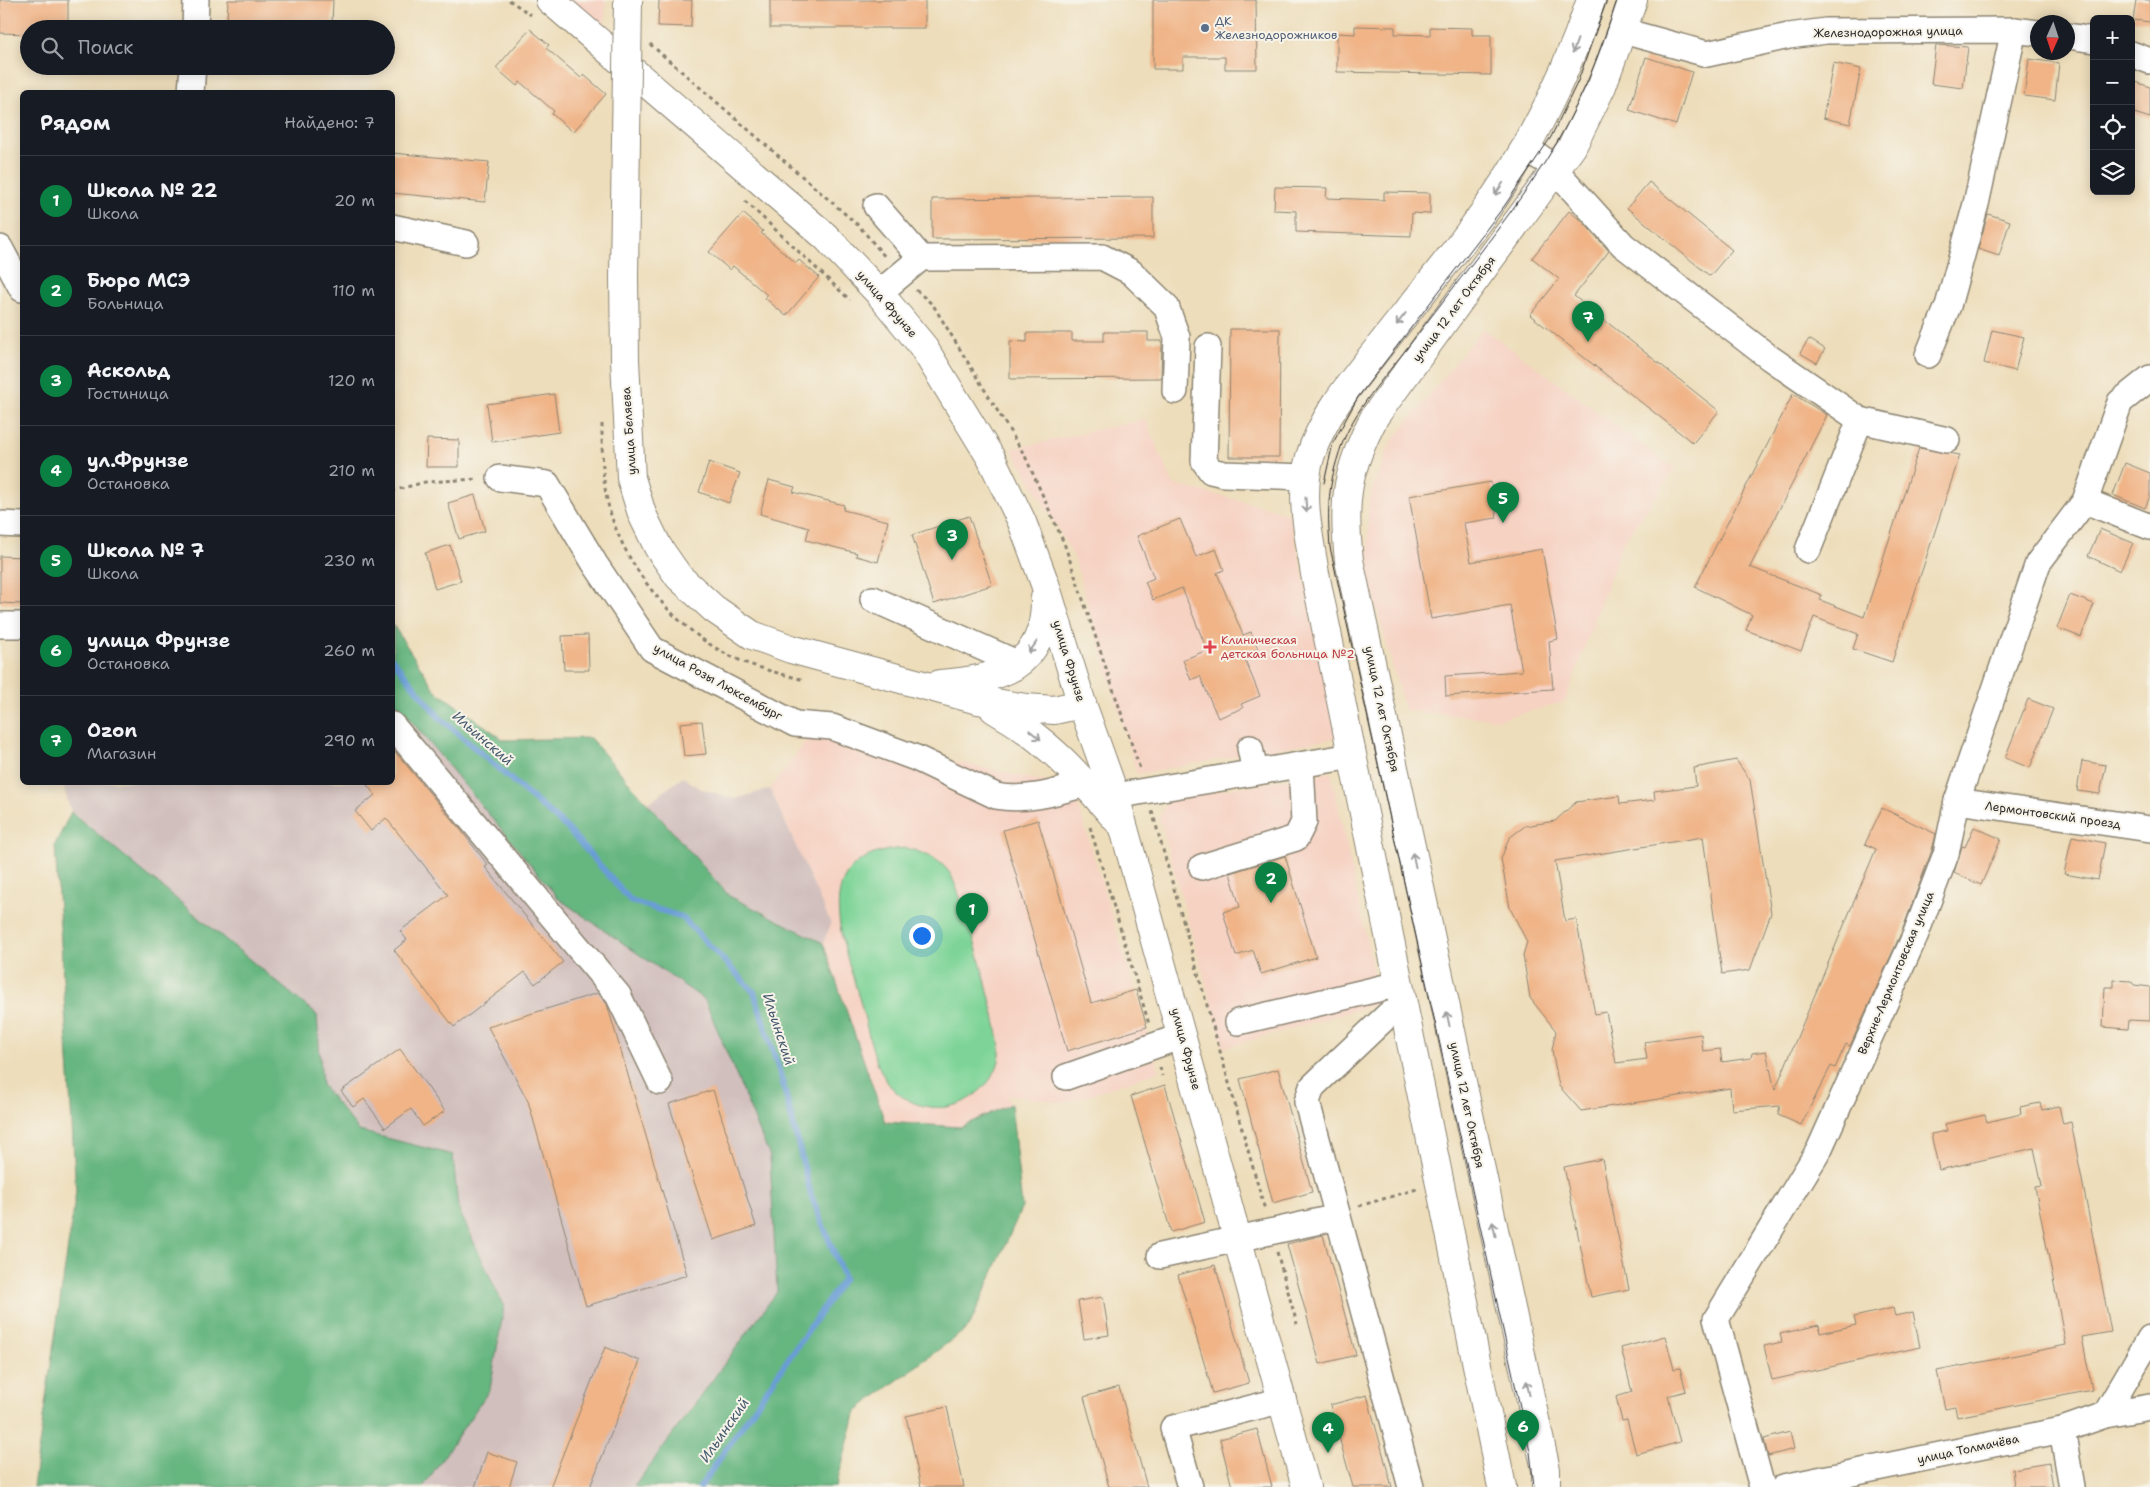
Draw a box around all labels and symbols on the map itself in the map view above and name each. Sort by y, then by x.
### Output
place label: ДК Железнодорожников [1215,13,1337,43]
north arrow [2030,15,2075,60]
marker: ДК Железнодорожников [1199,22,1211,34]
street label: Железнодорожная улица [1813,23,1963,41]
one-way arrow [1570,38,1579,53]
one-way arrow [1494,182,1504,196]
street label: улица 12 лет Октября [1409,253,1499,365]
street label: улица Фрунзе [853,267,921,341]
pin: 7 [1572,301,1604,342]
one-way arrow [1396,312,1407,325]
street label: улица Беляева [618,386,640,476]
pin: 5 [1487,482,1519,523]
one-way arrow [1301,497,1310,513]
pin: 3 [936,519,968,560]
street label: улица Фрунзе [1049,618,1089,704]
place label: Клиническая детская больница №2 [1221,632,1355,662]
street label: улица Розы Люксембург [651,640,786,724]
one-way arrow [1028,640,1038,654]
marker: Клиническая детская больница №2 [1203,640,1217,654]
street label: улица 12 лет Октября [1361,644,1403,774]
water label: Ильинский [449,707,517,769]
one-way arrow [1028,729,1041,740]
street label: Лермонтовский проезд [1984,798,2122,833]
one-way arrow [1409,852,1418,868]
pin: 2 [1255,862,1287,903]
street label: Верхне-Лермонтовская улица [1854,888,1938,1057]
pin: 1 [956,893,988,934]
your location [909,923,935,949]
water label: Ильинский [759,991,799,1067]
street label: улица Фрунзе [1167,1006,1205,1092]
one-way arrow [1443,1011,1453,1027]
street label: улица 12 лет Октября [1446,1040,1488,1170]
one-way arrow [1489,1221,1498,1237]
one-way arrow [1523,1380,1532,1396]
water label: Ильинский [695,1394,753,1466]
pin: 6 [1507,1410,1539,1451]
pin: 4 [1312,1412,1344,1453]
street label: улица Толмачёва [1916,1430,2021,1468]

